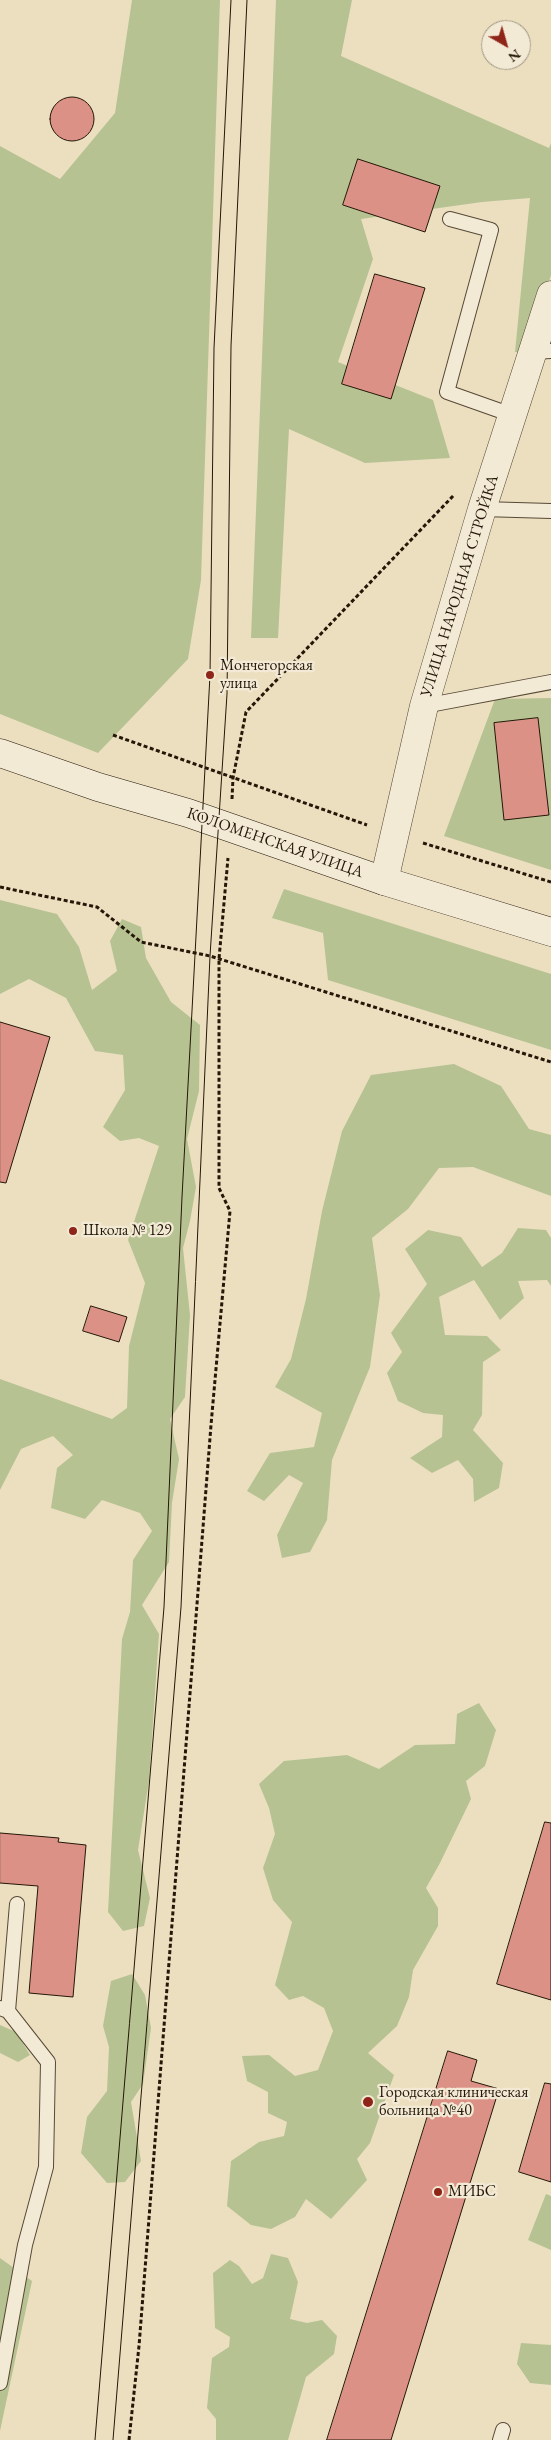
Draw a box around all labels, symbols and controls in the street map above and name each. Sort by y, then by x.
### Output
north arrow [481,20,531,70]
text: N [505,45,525,67]
street label: УЛИЦА НАРОДНАЯ СТРОЙКА [417,472,503,700]
place label: Мончегорская улица [220,656,313,694]
marker: Мончегорская улица [204,669,216,681]
street label: КОЛОМЕНСКАЯ УЛИЦА [184,804,366,882]
place label: Школа № 129 [83,1221,172,1241]
marker: Школа № 129 [67,1225,79,1237]
place label: Городская клиническая больница №40 [379,2083,528,2121]
marker: Городская клиническая больница №40 [361,2095,375,2109]
place label: МИБС [448,2182,496,2202]
marker: МИБС [432,2186,444,2198]

